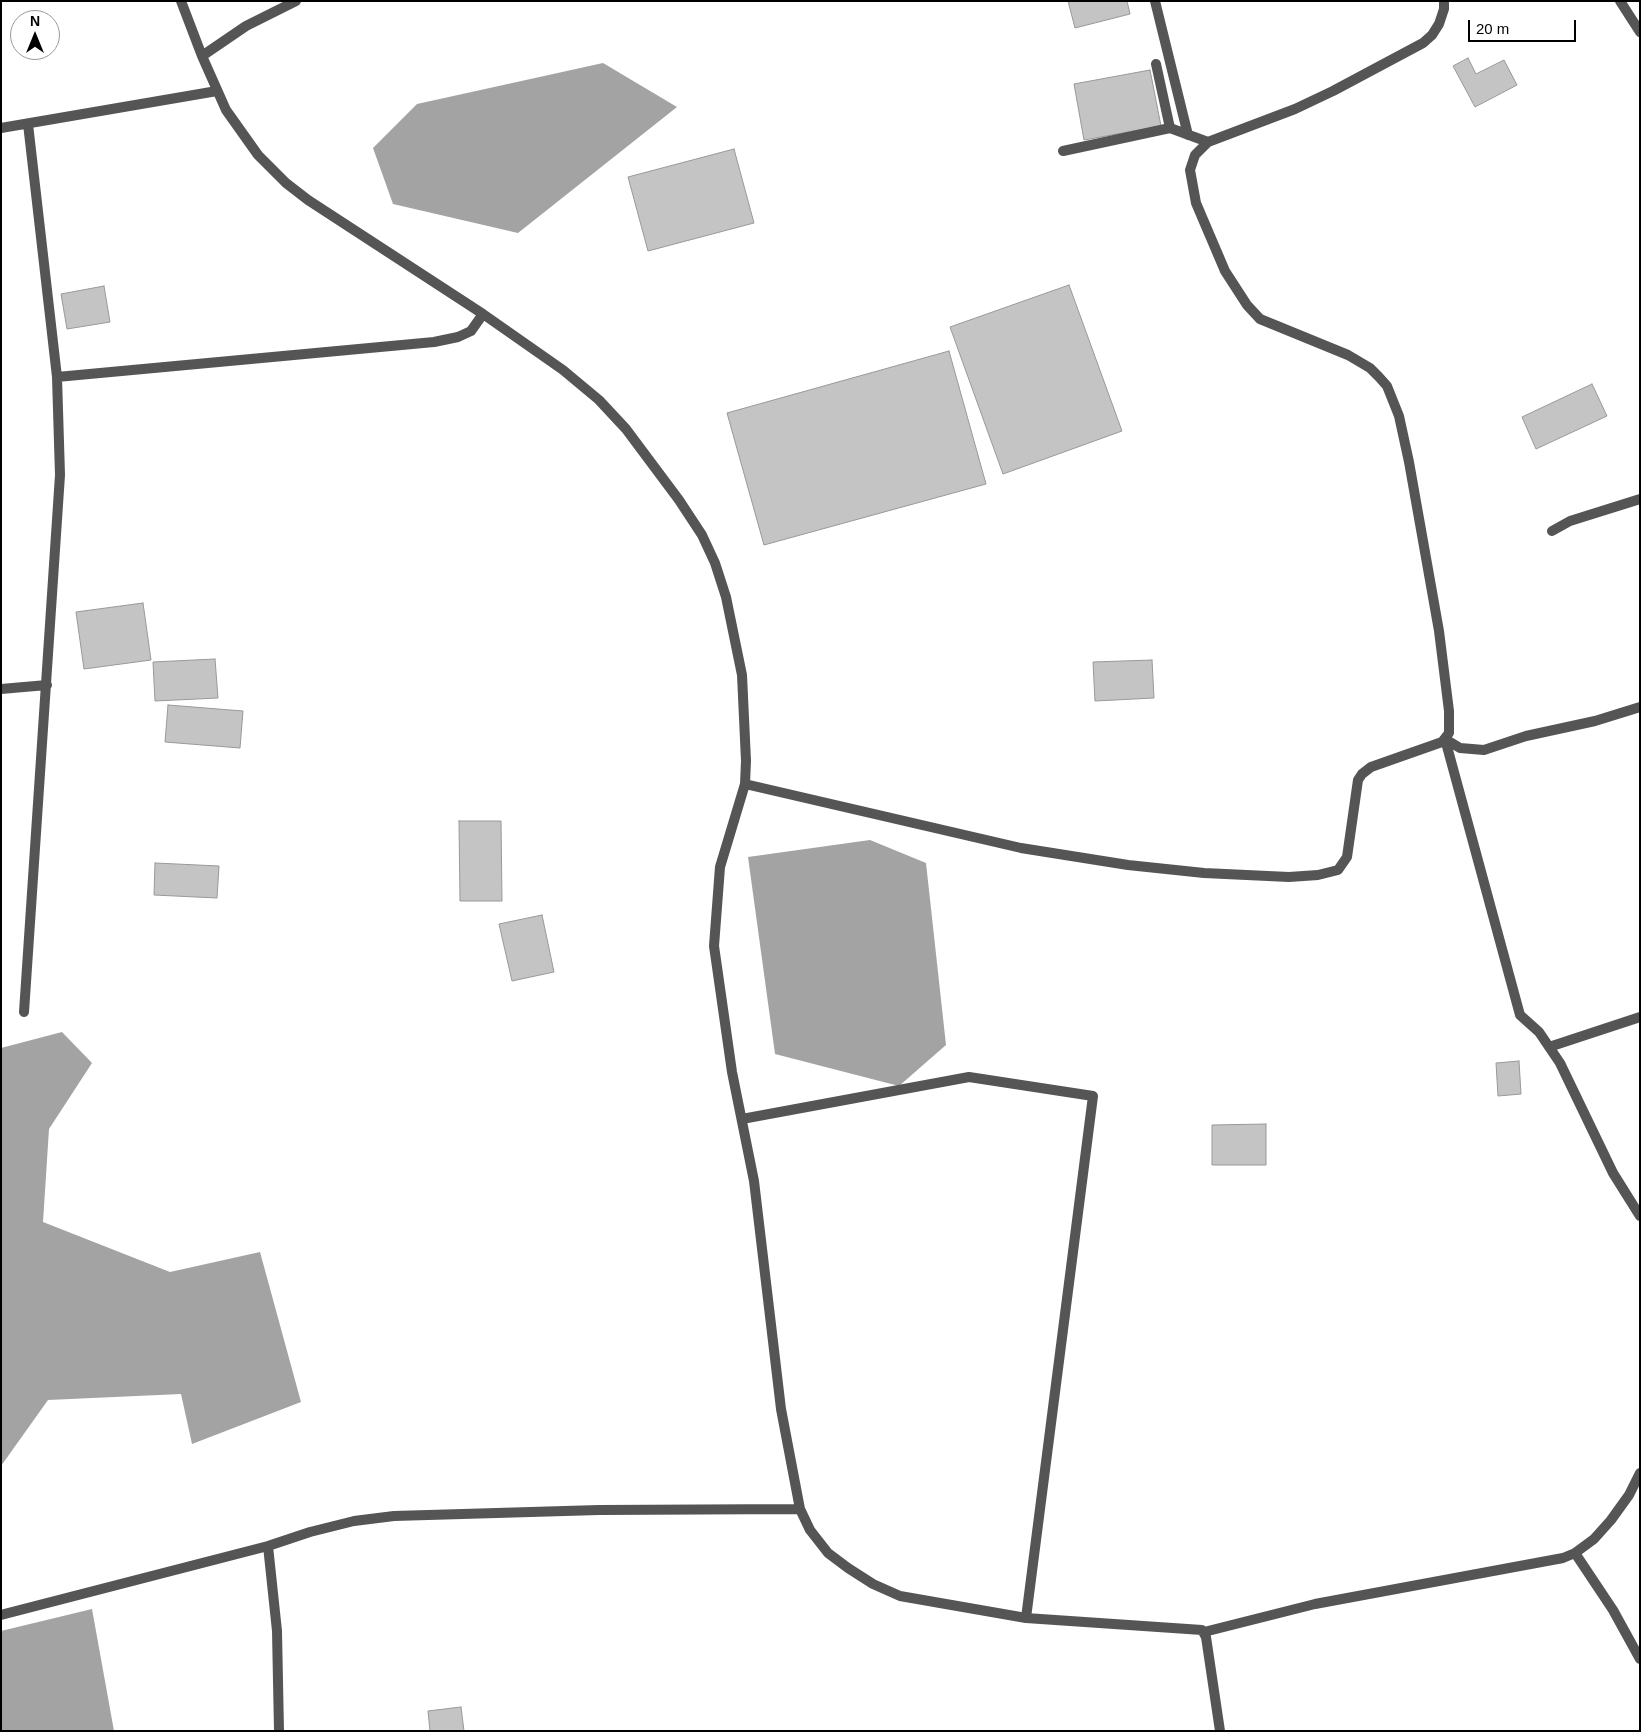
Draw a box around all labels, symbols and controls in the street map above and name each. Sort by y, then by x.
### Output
north arrow [10,10,60,60]
scale bar [1471,10,1578,42]
text: N [30,13,40,29]
text: 20 m [1476,20,1509,37]

